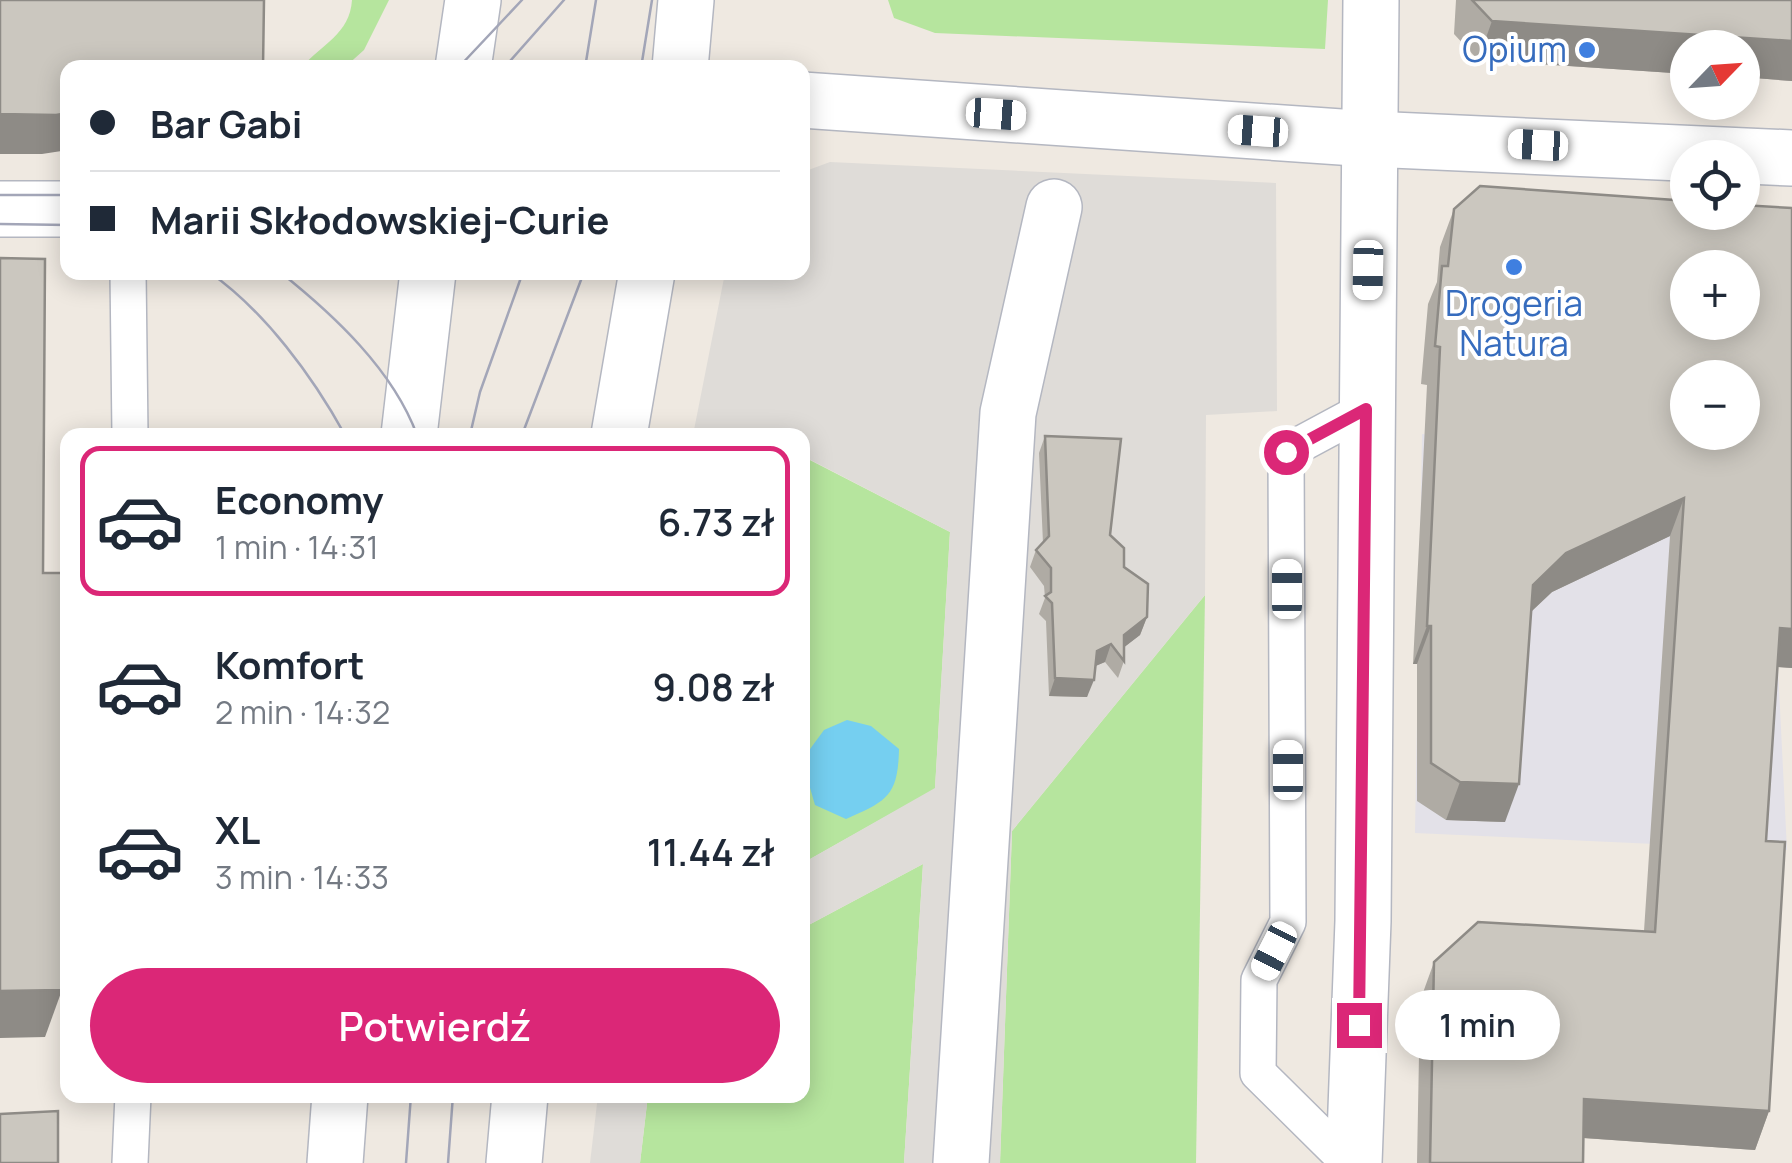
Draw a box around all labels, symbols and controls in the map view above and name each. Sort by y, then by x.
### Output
place label: Opium [1462,25,1567,73]
north arrow [1670,30,1760,120]
map controls [1670,30,1760,450]
marker: Opium [1576,39,1598,61]
text: Bar Gabi [150,97,302,149]
car [965,97,1027,131]
car [1227,114,1289,148]
car [1507,128,1569,162]
button: locate [1670,140,1760,230]
text: Marii Skłodowskiej-Curie [150,193,609,245]
car [1352,240,1384,300]
button: + [1670,250,1760,340]
marker: Drogeria Natura [1503,256,1525,278]
place label: Drogeria Natura [1445,279,1583,367]
button: − [1670,360,1760,450]
route start [1264,430,1309,475]
text: Economy [215,473,384,525]
icon: car [95,476,185,566]
text: 6.73 zł [658,495,775,547]
text: 1 min · 14:31 [215,525,379,569]
car [1272,559,1302,619]
text: Komfort [215,638,364,690]
icon: car [95,641,185,731]
text: 9.08 zł [652,660,775,712]
text: 2 min · 14:32 [215,690,390,734]
car [1273,740,1303,800]
text: XL [215,803,260,855]
icon: car [95,806,185,896]
text: 11.44 zł [647,825,775,877]
text: 3 min · 14:33 [215,855,389,899]
car [1247,917,1301,985]
button: Potwierdź [90,968,780,1083]
callout: 1 min [1394,990,1559,1060]
route end [1337,1003,1382,1048]
text: 1 min [1439,1003,1516,1047]

